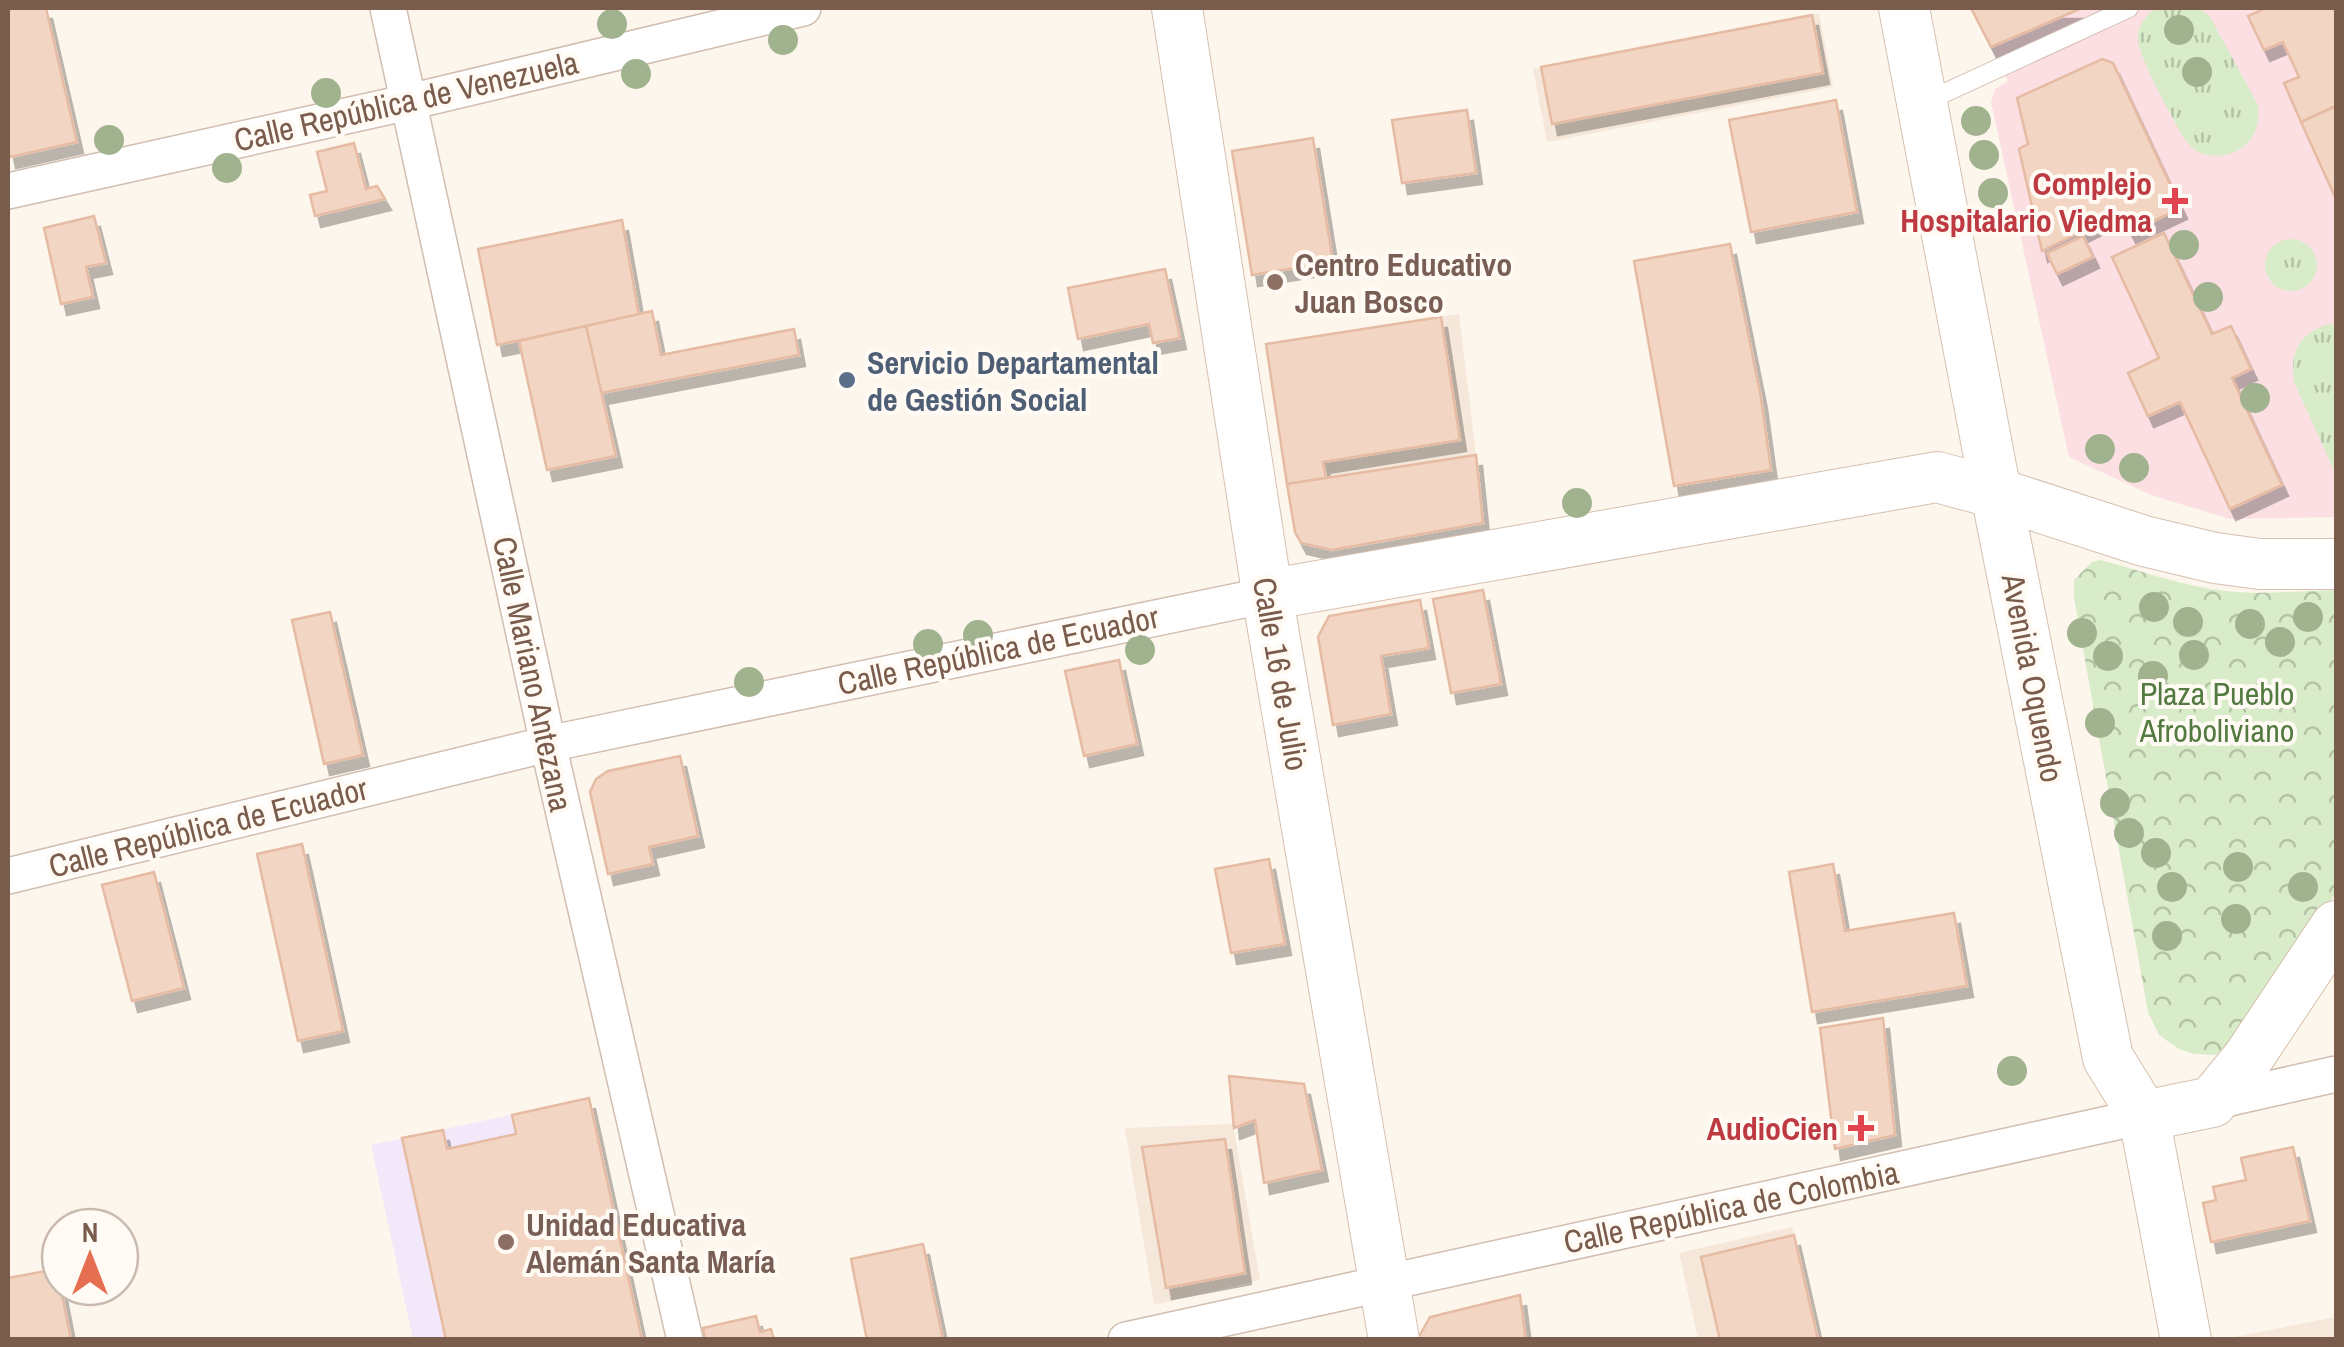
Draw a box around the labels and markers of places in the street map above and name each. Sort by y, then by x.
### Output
place label: Complejo Hospitalario Viedma [1900,162,2152,242]
marker: Complejo Hospitalario Viedma [2162,188,2188,214]
place label: Centro Educativo Juan Bosco [1295,243,1512,323]
marker: Centro Educativo Juan Bosco [1264,271,1286,293]
place label: Servicio Departamental de Gestión Social [867,341,1159,421]
marker: Servicio Departamental de Gestión Social [836,369,858,391]
place label: AudioCien [1707,1107,1838,1150]
marker: AudioCien [1848,1115,1874,1141]
place label: Unidad Educativa Alemán Santa María [526,1203,776,1283]
marker: Unidad Educativa Alemán Santa María [495,1231,517,1253]

